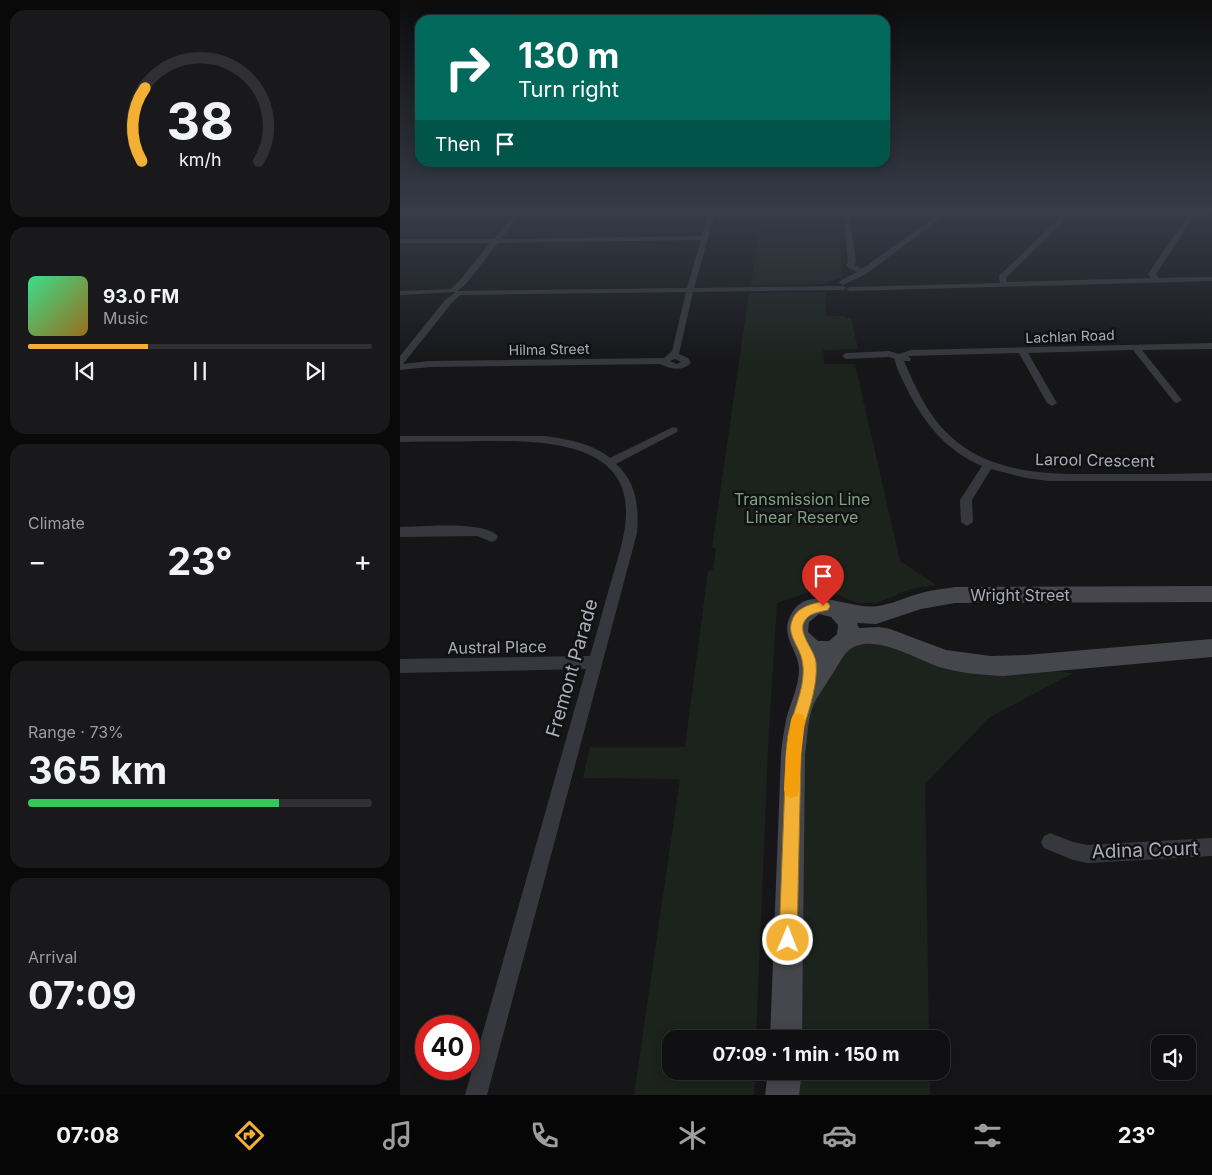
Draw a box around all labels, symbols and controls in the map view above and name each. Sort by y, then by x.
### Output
text: 130 m [518,34,620,76]
icon: right [435,35,500,100]
text: Turn right [518,76,619,102]
text: 38 [166,90,234,153]
icon: arrive [491,130,519,158]
text: Then [435,133,481,156]
text: km/h [179,149,221,170]
text: 93.0 FM [103,285,179,308]
text: Music [103,308,148,328]
street label: Lachlan Road [1025,326,1115,346]
street label: Hilma Street [508,340,590,358]
icon: previous [71,357,99,385]
icon: pause [186,357,214,385]
icon: next [301,357,329,385]
street label: Larool Crescent [1035,449,1155,471]
park label: Transmission Line Linear Reserve [734,489,870,527]
text: Climate [28,513,85,533]
text: 23° [167,538,233,584]
text: − [28,544,47,578]
text: + [353,544,372,578]
pin [802,555,844,606]
icon: arrive [809,562,837,590]
street label: Wright Street [970,585,1070,605]
street label: Fremont Parade [541,596,603,740]
street label: Austral Place [447,636,547,658]
text: Range · 73% [28,722,124,742]
text: 365 km [28,747,167,793]
street label: Adina Court [1091,837,1199,863]
position arrow [761,913,813,965]
text: Arrival [28,947,77,967]
text: 07:09 [28,972,137,1018]
speed limit sign: 40 [415,1015,480,1080]
map controls [1151,1035,1196,1080]
button: sound [1151,1035,1196,1080]
text: 07:09 · 1 min · 150 m [712,1043,900,1066]
icon: directions [232,1118,267,1153]
icon: music [380,1118,415,1153]
icon: phone [527,1118,562,1153]
icon: climate [675,1118,710,1153]
icon: car [822,1118,857,1153]
icon: filters [970,1118,1005,1153]
text: 07:08 [56,1122,119,1148]
text: 23° [1118,1122,1156,1148]

